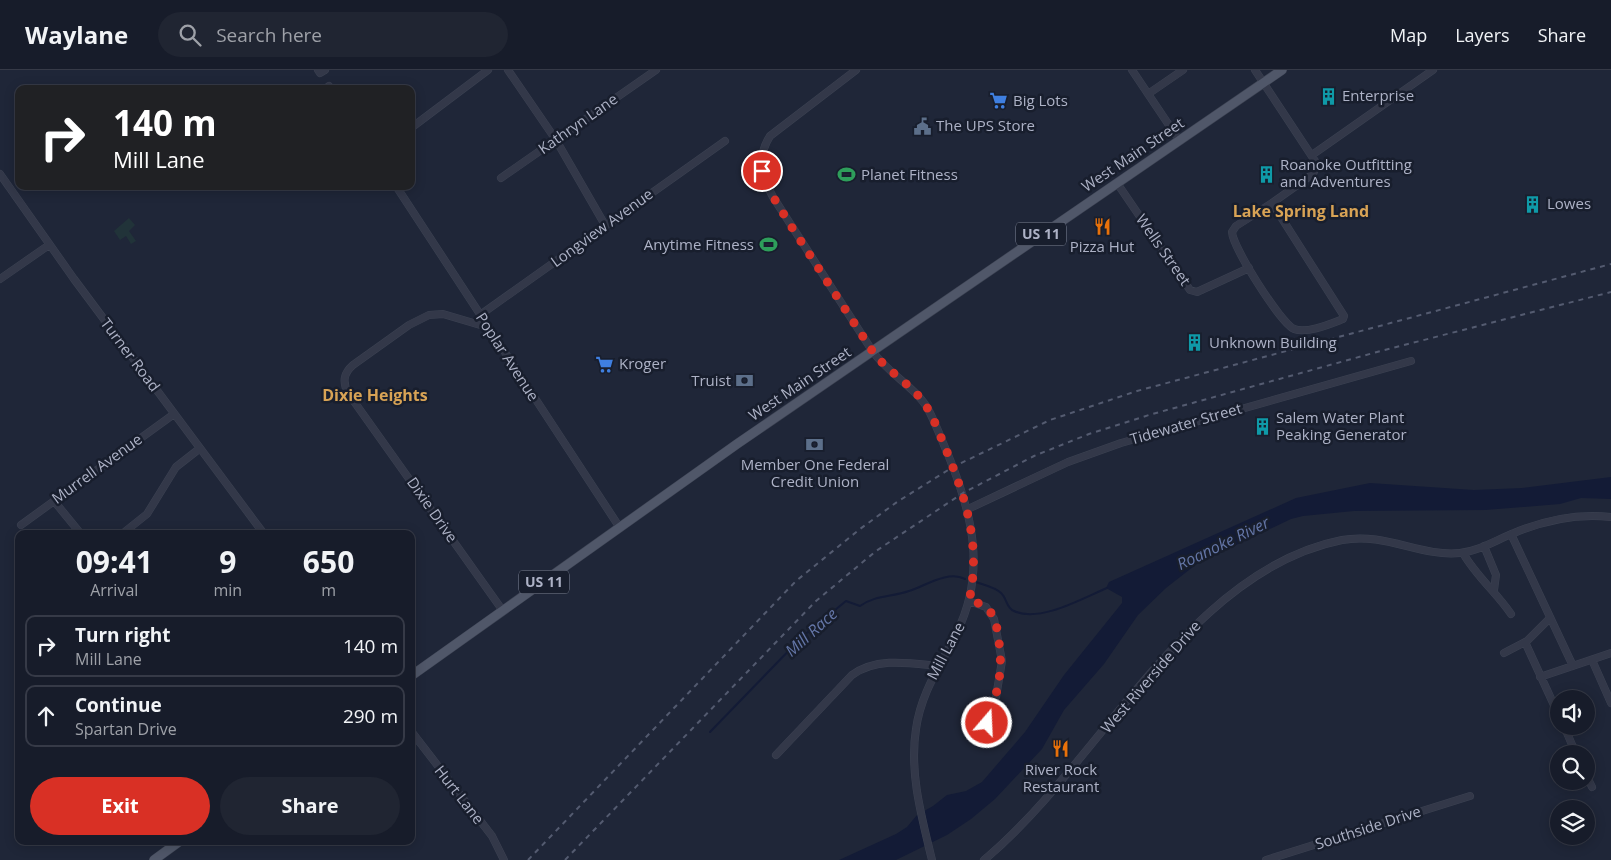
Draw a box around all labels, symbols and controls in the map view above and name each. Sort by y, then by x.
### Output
search box [158,12,508,57]
text: Waylane [25,18,128,51]
icon: search [176,21,204,49]
text: Search here [216,22,322,48]
text: Map [1390,23,1427,47]
text: Layers [1455,23,1510,47]
text: Share [1538,23,1586,47]
place label: Enterprise [1342,85,1414,105]
building icon: Enterprise [1318,86,1338,106]
street label: Kathryn Lane [534,88,621,158]
place label: Big Lots [1013,90,1068,110]
supermarket icon: Big Lots [989,91,1009,111]
text: 140 m [113,99,217,146]
icon: right [30,105,95,170]
street label: West Main Street [1077,113,1187,196]
place label: The UPS Store [936,115,1035,135]
public building icon: The UPS Store [912,116,932,136]
text: Mill Lane [113,144,205,174]
pin [741,150,783,192]
place label: Roanoke Outfitting and Adventures [1280,154,1412,191]
icon: arrive [748,157,776,185]
place label: Planet Fitness [861,164,958,184]
building icon: Roanoke Outfitting and Adventures [1256,164,1276,184]
sports icon: Planet Fitness [837,165,857,185]
street label: Longview Avenue [546,183,656,271]
place label: Lowes [1547,193,1591,213]
building icon: Lowes [1523,194,1543,214]
district label: Lake Spring Land [1233,200,1369,222]
street label: Wells Street [1132,210,1196,289]
restaurant icon: Pizza Hut [1092,216,1112,236]
road number: US 11 [1016,222,1066,245]
place label: Anytime Fitness [644,234,754,254]
sports icon: Anytime Fitness [758,235,778,255]
place label: Pizza Hut [1070,236,1134,256]
street label: Poplar Avenue [472,308,544,405]
street label: Turner Road [97,314,165,395]
place label: Unknown Building [1209,332,1337,352]
building icon: Unknown Building [1185,333,1205,353]
street label: West Main Street [744,342,854,425]
place label: Kroger [619,353,666,373]
supermarket icon: Kroger [595,354,615,374]
place label: Truist [691,370,731,390]
bank icon: Truist [735,371,755,391]
district label: Dixie Heights [322,384,428,406]
street label: Tidewater Street [1128,398,1244,449]
place label: Salem Water Plant Peaking Generator [1276,407,1407,444]
building icon: Salem Water Plant Peaking Generator [1252,417,1272,437]
street label: Murrell Avenue [47,429,146,508]
bank icon: Member One Federal Credit Union [805,434,825,454]
place label: Member One Federal Credit Union [741,454,889,491]
street label: Dixie Drive [403,473,463,546]
water label: Roanoke River [1173,511,1273,575]
text: 09:41 [76,541,153,582]
text: 9 [219,541,236,582]
text: 650 [303,541,354,582]
road number: US 11 [519,571,569,594]
text: Arrival [90,579,138,601]
text: min [214,579,242,601]
text: m [321,579,336,601]
water label: Mill Race [780,603,842,661]
street label: West Riverside Drive [1096,616,1205,737]
street label: Mill Lane [922,618,969,683]
text: Turn right [75,622,170,648]
icon: right [32,632,60,660]
text: 140 m [343,633,398,659]
text: Mill Lane [75,648,142,670]
map controls [1550,690,1595,845]
button: sound [1550,690,1595,735]
text: Continue [75,692,162,718]
position arrow [960,696,1012,748]
icon: ahead [32,702,60,730]
text: 290 m [343,703,398,729]
text: Spartan Drive [75,718,177,740]
restaurant icon: River Rock Restaurant [1051,739,1071,759]
button: search [1550,745,1595,790]
place label: River Rock Restaurant [1023,759,1099,796]
street label: Hurt Lane [431,761,489,828]
button: Exit [30,777,210,835]
button: Share [220,777,400,835]
button: layers [1550,800,1595,845]
street label: Southside Drive [1312,801,1423,854]

